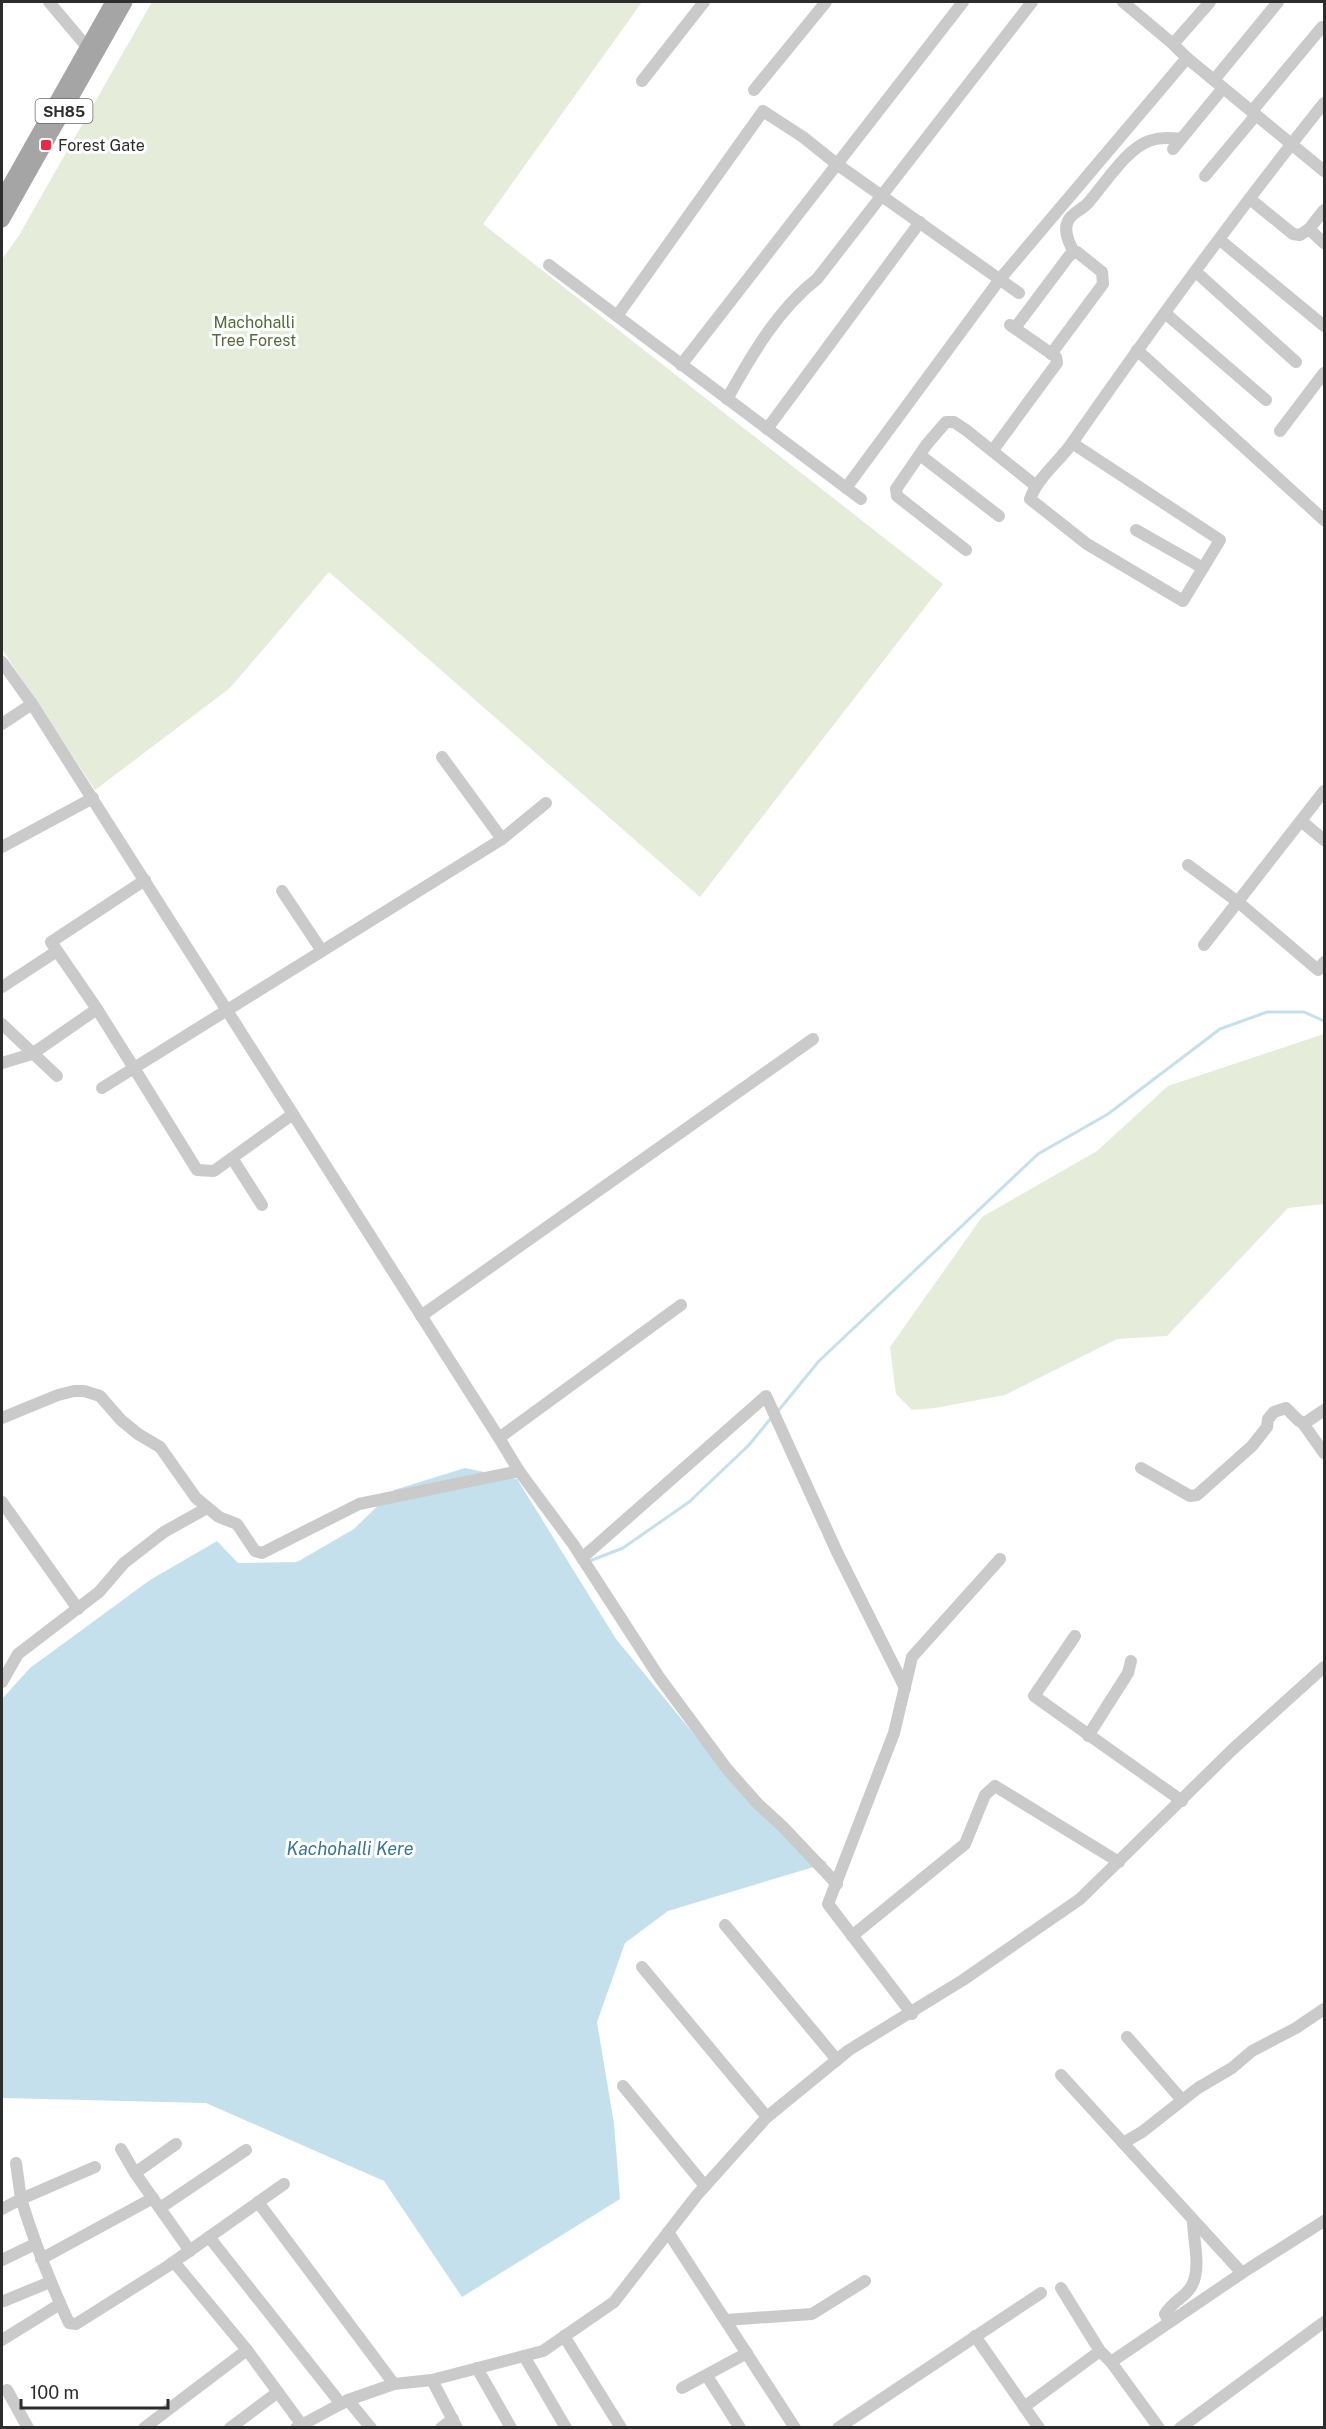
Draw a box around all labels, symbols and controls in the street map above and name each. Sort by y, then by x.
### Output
road number: SH85 [36,99,92,123]
place label: Forest Gate [58,136,145,155]
marker: Forest Gate [39,138,53,152]
park label: Machohalli Tree Forest [212,313,296,350]
water label: Kachohalli Kere [287,1838,414,1859]
scale bar [21,2372,168,2410]
text: 100 m [30,2382,79,2403]

